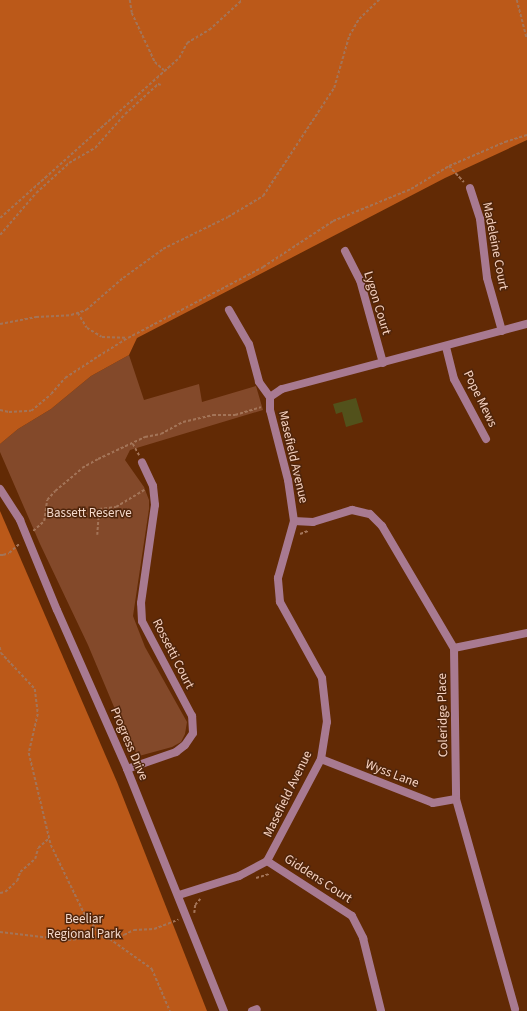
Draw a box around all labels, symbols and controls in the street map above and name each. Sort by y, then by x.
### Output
street label: Madeleine Court [479,201,511,291]
street label: Lygon Court [360,269,394,337]
street label: Pope Mews [460,368,500,430]
street label: Masefield Avenue [275,409,311,505]
park label: Bassett Reserve [46,505,132,521]
street label: Rossetti Court [149,616,197,692]
street label: Coleridge Place [434,673,452,757]
street label: Progress Drive [107,705,151,783]
street label: Masefield Avenue [260,748,316,840]
street label: Wyss Lane [363,757,421,791]
street label: Giddens Court [281,851,355,907]
park label: Beeliar Regional Park [47,912,121,943]

